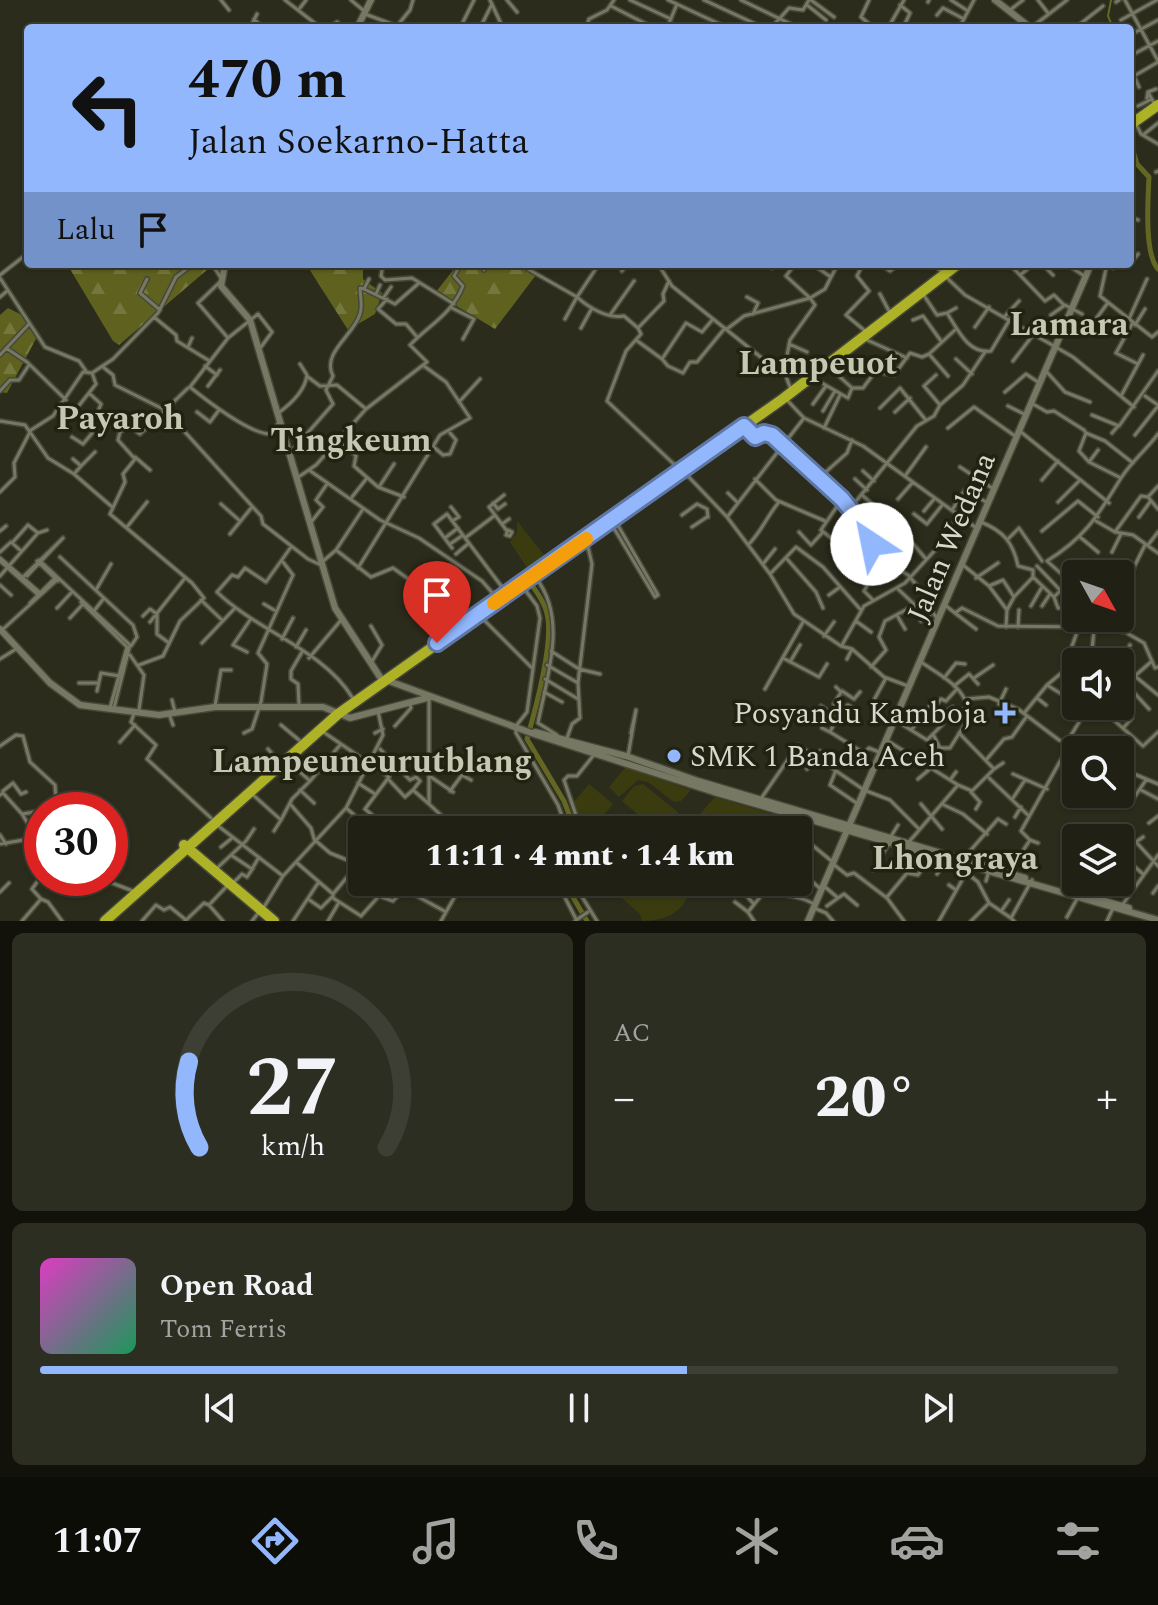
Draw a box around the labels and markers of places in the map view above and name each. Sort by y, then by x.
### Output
pin [403,561,471,643]
place label: Posyandu Kamboja [733,691,987,737]
marker: Posyandu Kamboja [994,702,1016,724]
place label: SMK 1 Banda Aceh [690,734,945,780]
marker: SMK 1 Banda Aceh [665,747,683,765]

